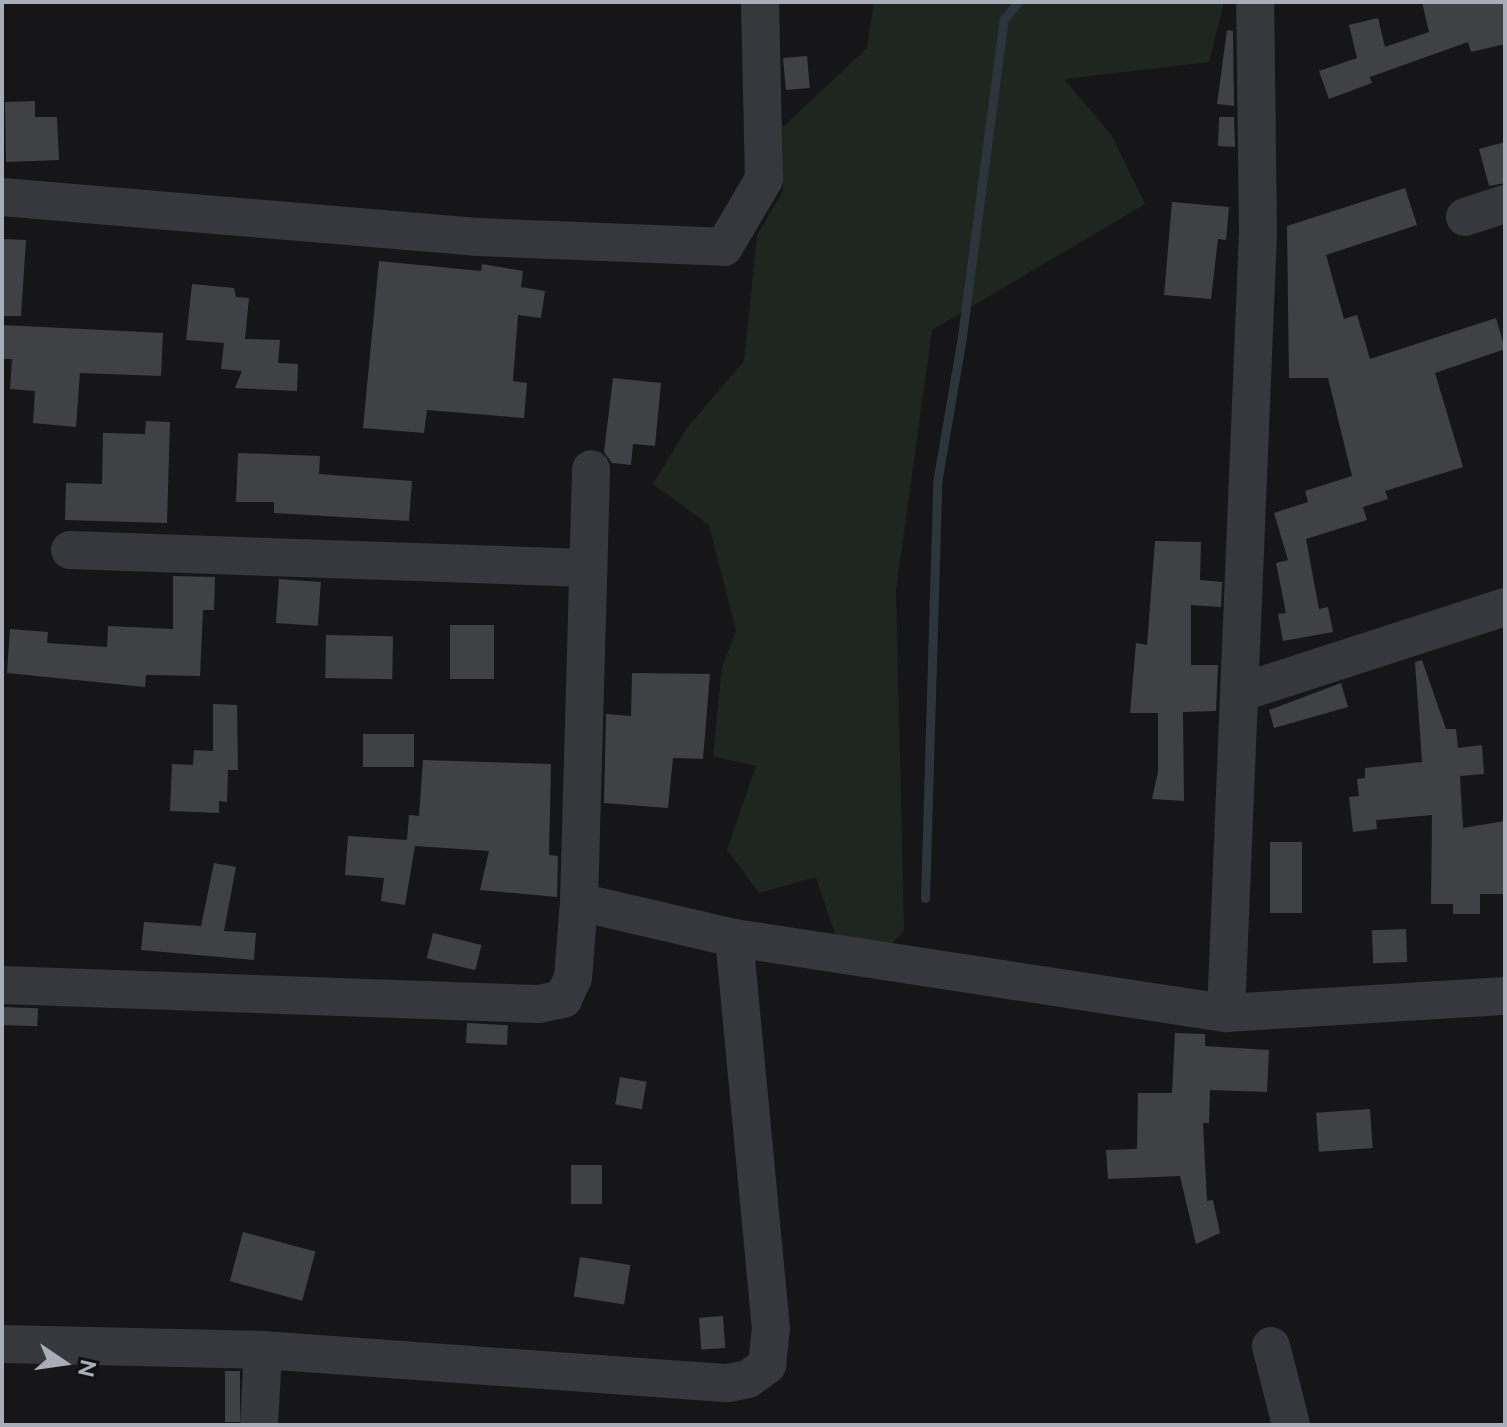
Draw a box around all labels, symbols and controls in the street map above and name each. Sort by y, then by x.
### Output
north arrow [24,1323,104,1403]
text: N [73,1357,102,1379]

